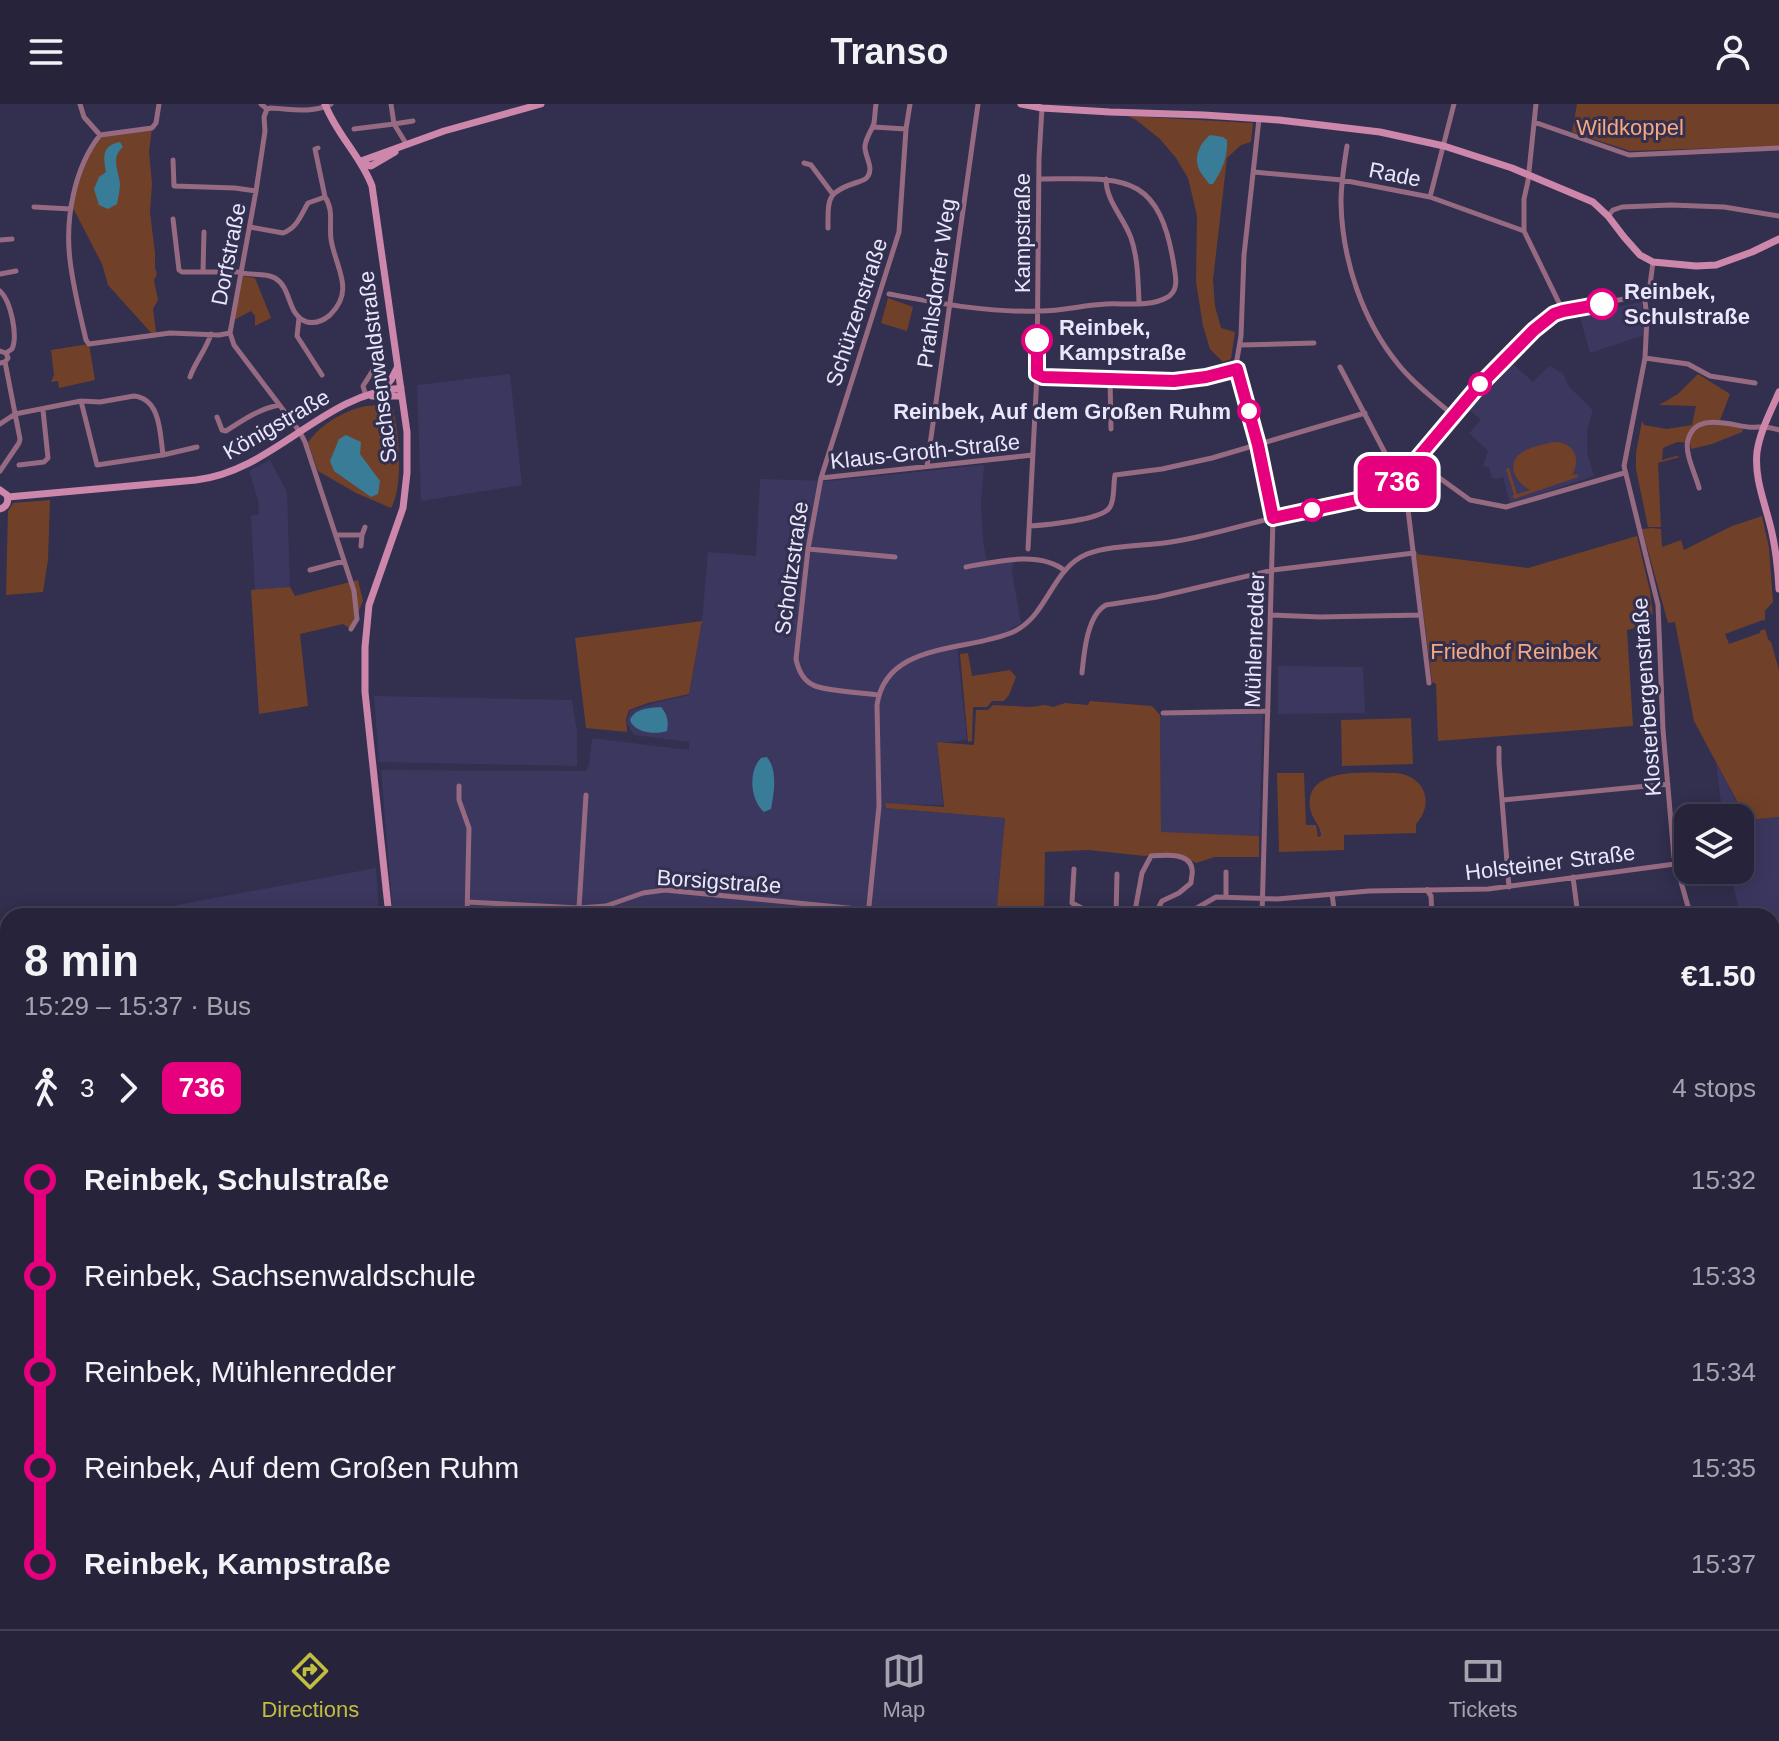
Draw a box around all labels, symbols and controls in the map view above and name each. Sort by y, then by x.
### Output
icon: menu [24,30,68,74]
icon: person [1711,30,1755,74]
text: Transo [830,31,949,72]
park label: Wildkoppel [1576,115,1684,140]
street label: Rade [1367,157,1423,192]
street label: Kampstraße [1010,173,1035,293]
street label: Prahlsdorfer Weg [912,197,961,369]
street label: Dorfstraße [206,201,251,307]
street label: Schützenstraße [821,235,892,389]
street label: Sachsenwaldstraße [353,270,402,464]
place label: Reinbek, Schulstraße [1624,279,1750,329]
marker: Reinbek, Schulstraße [1587,289,1617,319]
place label: Reinbek, Kampstraße [1059,315,1186,365]
marker: Reinbek, Kampstraße [1022,325,1052,355]
unlabelled marker [1469,373,1491,395]
street label: Königstraße [219,384,334,465]
place label: Reinbek, Auf dem Großen Ruhm [893,399,1231,424]
marker: Reinbek, Auf dem Großen Ruhm [1238,400,1260,422]
street label: Klaus-Groth-Straße [829,429,1021,474]
line badge: 736 [1351,456,1443,508]
text: 736 [1374,466,1420,497]
unlabelled marker [1301,499,1323,521]
street label: Scholtzstraße [770,500,813,636]
street label: Mühlenredder [1240,572,1269,708]
street label: Klosterbergenstraße [1627,597,1666,797]
park label: Friedhof Reinbek [1430,639,1599,664]
map controls [1674,804,1754,884]
button: layers [1674,804,1754,884]
street label: Holsteiner Straße [1464,840,1637,885]
street label: Borsigstraße [656,865,782,898]
text: 8 min [24,936,139,985]
text: €1.50 [1681,959,1756,992]
text: 15:29 – 15:37 · Bus [24,991,251,1021]
icon: walk [24,1066,68,1110]
icon: forward [106,1066,150,1110]
text: 736 [178,1072,225,1103]
text: 3 [80,1073,94,1103]
text: 4 stops [1672,1073,1756,1103]
text: Reinbek, Schulstraße [84,1163,389,1196]
text: 15:32 [1691,1165,1756,1195]
text: Reinbek, Sachsenwaldschule [84,1259,476,1292]
text: 15:33 [1691,1261,1756,1291]
text: Reinbek, Mühlenredder [84,1355,396,1388]
text: 15:34 [1691,1357,1756,1387]
text: Reinbek, Auf dem Großen Ruhm [84,1451,519,1484]
text: 15:35 [1691,1453,1756,1483]
text: Reinbek, Kampstraße [84,1547,391,1580]
text: 15:37 [1691,1549,1756,1579]
tab: Directions [261,1649,359,1723]
tab: Map [882,1649,926,1723]
tab: Tickets [1449,1649,1518,1723]

